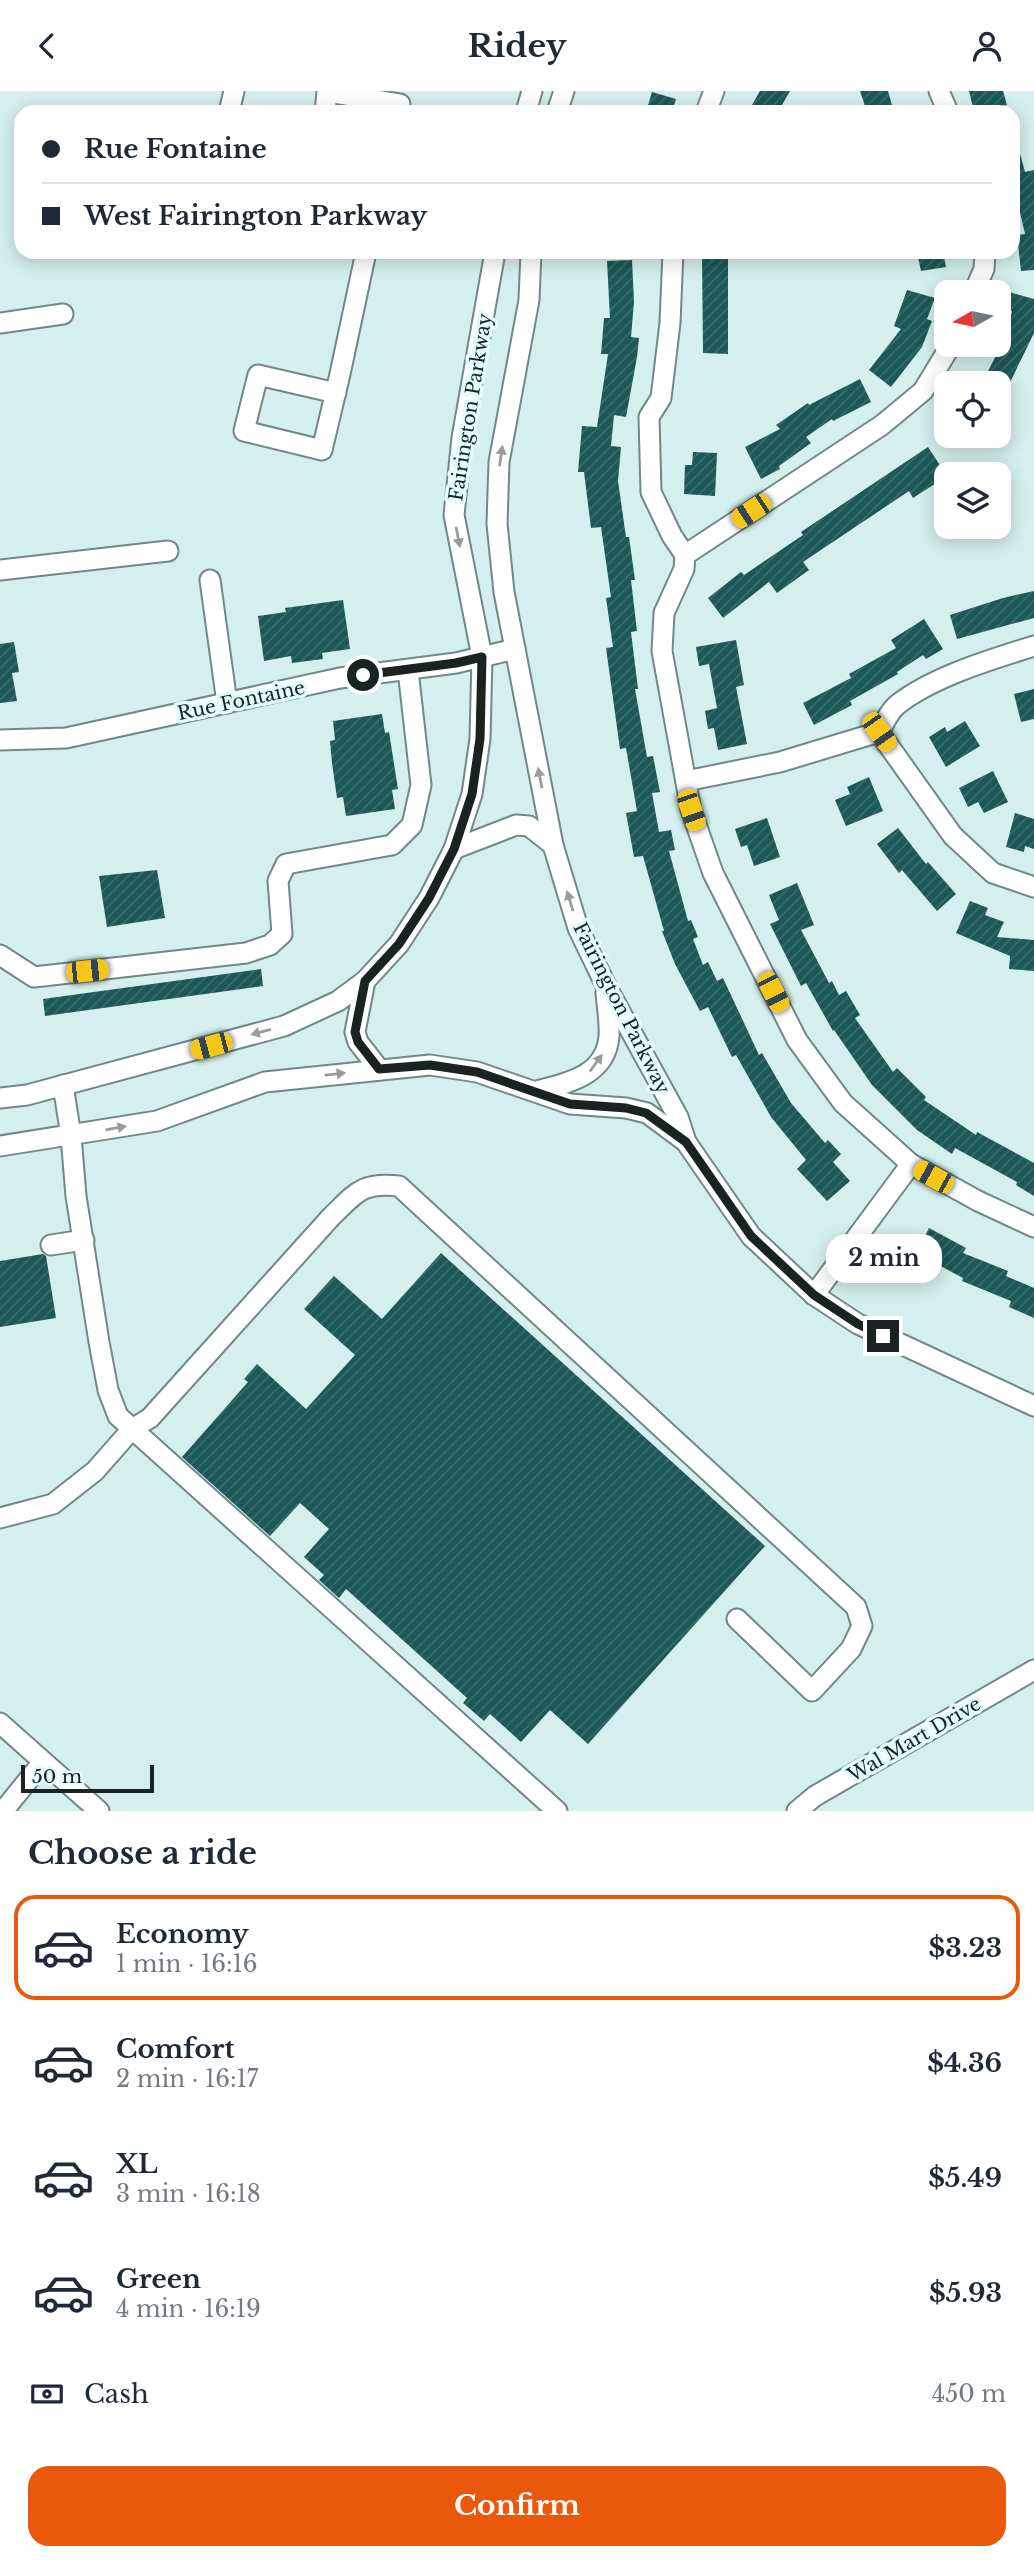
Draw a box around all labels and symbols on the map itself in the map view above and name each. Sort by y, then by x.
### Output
north arrow [934,280,1012,357]
street label: Fairington Parkway [444,312,497,503]
one-way arrow [496,445,507,467]
car [728,491,775,531]
one-way arrow [453,526,464,548]
route start [347,659,379,691]
street label: Rue Fontaine [175,676,307,725]
car [859,709,900,755]
one-way arrow [534,767,545,789]
car [675,787,708,833]
one-way arrow [564,890,574,911]
street label: Fairington Parkway [568,919,675,1098]
car [66,958,109,984]
car [755,969,792,1015]
one-way arrow [249,1027,271,1038]
car [188,1030,235,1062]
one-way arrow [589,1054,603,1072]
one-way arrow [325,1068,347,1079]
one-way arrow [105,1122,127,1133]
car [910,1158,957,1196]
callout: 2 min [825,1235,941,1283]
route end [867,1320,899,1352]
street label: Wal Mart Drive [843,1692,985,1787]
scale bar [21,1762,154,1794]

